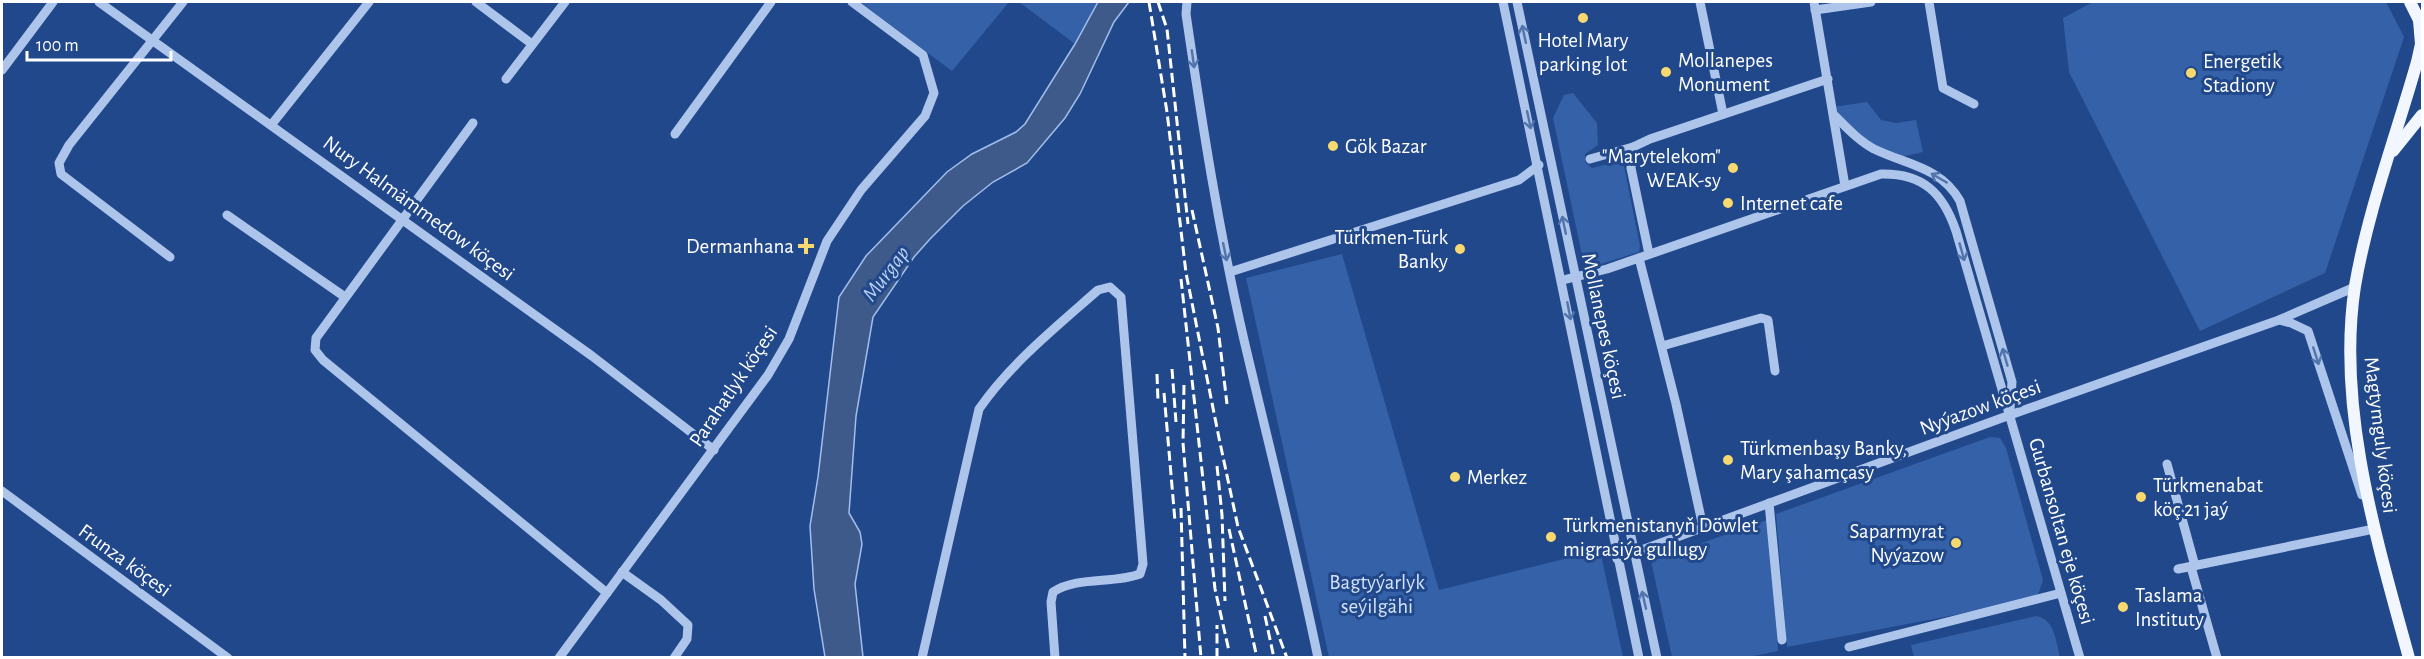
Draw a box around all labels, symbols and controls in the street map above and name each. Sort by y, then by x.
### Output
marker: Hotel Mary parking lot [1576,11,1590,25]
scale bar [27,24,171,62]
one-way arrow [1518,25,1529,44]
place label: Hotel Mary parking lot [1538,30,1628,75]
text: 100 m [36,37,79,55]
one-way arrow [1187,49,1198,69]
place label: Mollanepes Monument [1678,50,1773,95]
place label: Energetik Stadiony [2203,51,2282,96]
marker: Mollanepes Monument [1659,65,1673,79]
marker: Energetik Stadiony [2184,66,2198,80]
one-way arrow [1524,110,1535,129]
street label: Nury Halmämmedow köçesi [319,132,518,285]
place label: Gök Bazar [1345,136,1427,157]
marker: Gök Bazar [1326,139,1340,153]
place label: "Marytelekom" WEAK-sy [1602,146,1721,191]
marker: "Marytelekom" WEAK-sy [1726,161,1740,175]
one-way arrow [1931,171,1948,183]
place label: Internet cafe [1740,193,1843,214]
marker: Internet cafe [1721,196,1735,210]
one-way arrow [1558,216,1569,235]
place label: Türkmen-Türk Banky [1334,227,1448,272]
place label: Dermanhana [686,236,794,257]
marker: Dermanhana [799,239,813,253]
water label: Murgap [858,242,914,306]
one-way arrow [1220,242,1232,261]
marker: Türkmen-Türk Banky [1453,242,1467,256]
one-way arrow [1957,242,1968,261]
street label: Mollanepes köçesi [1578,251,1629,401]
one-way arrow [1564,301,1575,320]
street label: Parahatlyk köçesi [685,322,781,451]
one-way arrow [2312,346,2323,365]
one-way arrow [1999,348,2010,367]
street label: Magtymguly köçesi [2360,356,2401,514]
street label: Nyýazow köçesi [1917,376,2044,439]
street label: Gurbansoltan eje köçesi [2025,436,2098,627]
place label: Türkmenbaşy Banky, Mary şahamçasy [1740,438,1907,483]
marker: Türkmenbaşy Banky, Mary şahamçasy [1721,453,1735,467]
place label: Merkez [1467,467,1527,488]
marker: Merkez [1448,470,1462,484]
place label: Türkmenabat köç 21 jaý [2153,475,2263,520]
marker: Türkmenabat köç 21 jaý [2134,490,2148,504]
place label: Türkmenistanyň Döwlet migrasiýa gullugy [1563,515,1758,560]
street label: Frunza köçesi [75,520,175,601]
place label: Saparmyrat Nyýazow [1850,521,1944,566]
marker: Türkmenistanyň Döwlet migrasiýa gullugy [1544,530,1558,544]
marker: Saparmyrat Nyýazow [1949,536,1963,550]
park label: Bagtyýarlyk seýilgähi [1329,572,1425,617]
place label: Taslama Instituty [2135,585,2204,630]
one-way arrow [1638,591,1650,610]
marker: Taslama Instituty [2116,600,2130,614]

